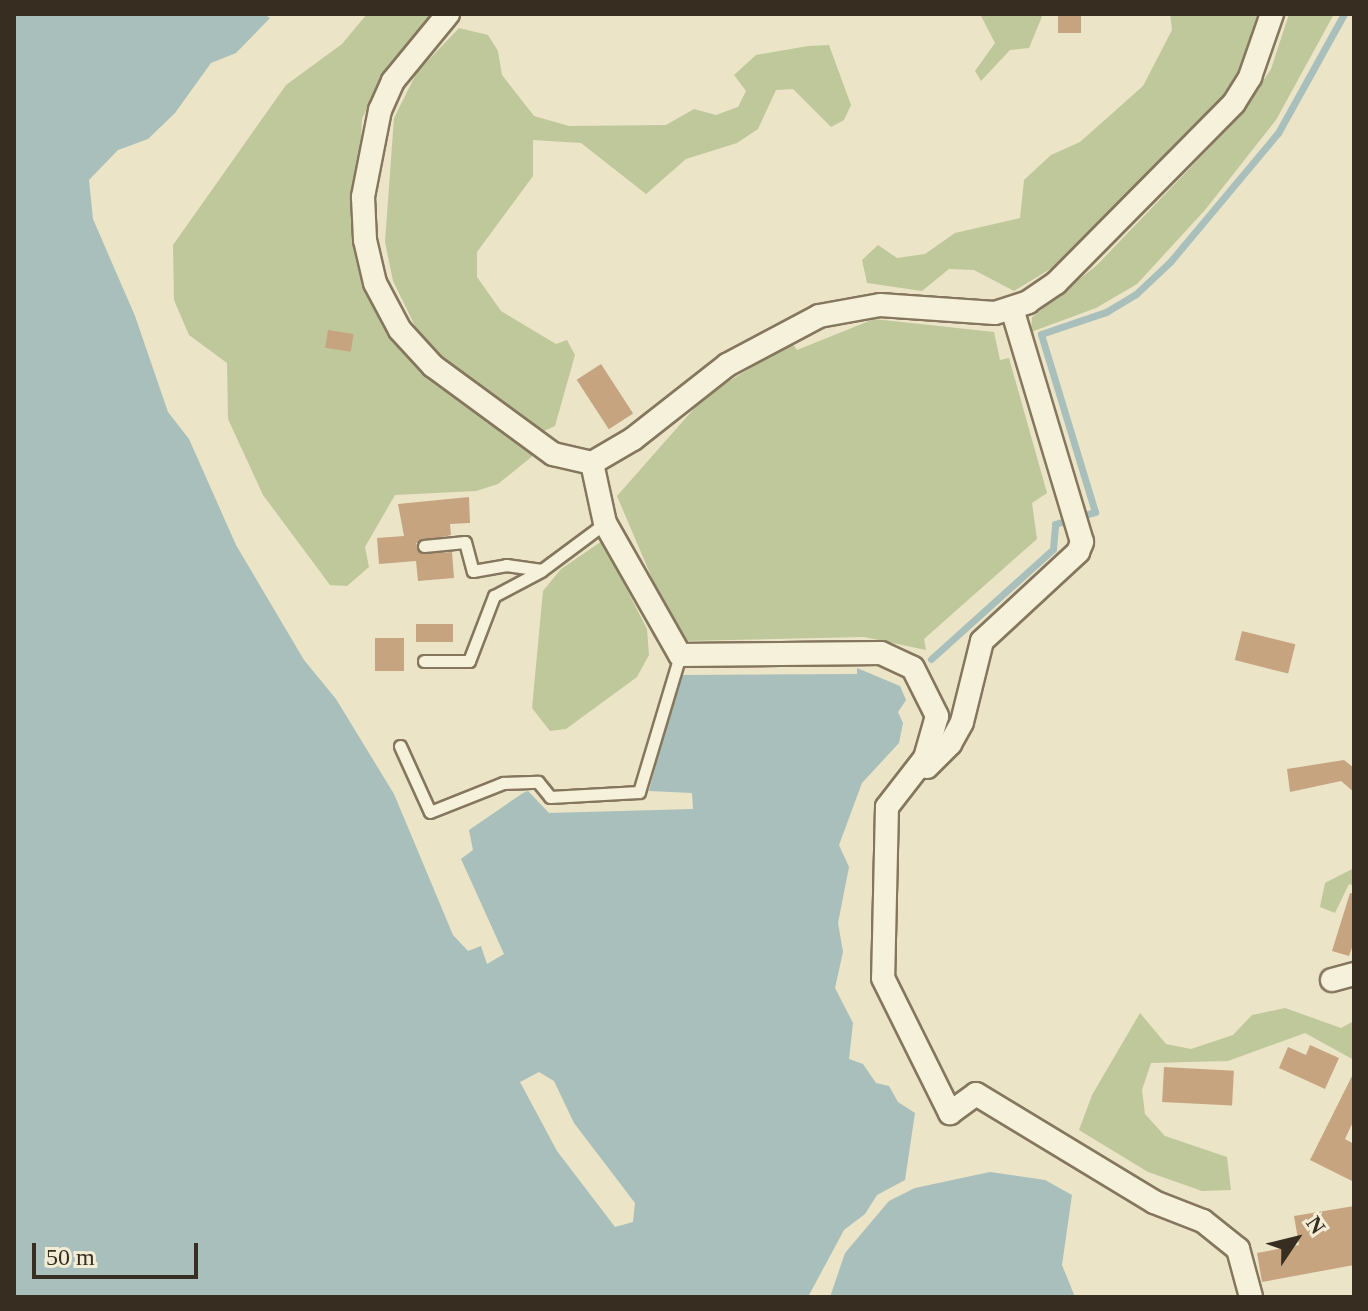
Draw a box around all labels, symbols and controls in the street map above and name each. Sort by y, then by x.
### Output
north arrow [1256,1199,1336,1279]
text: N [1301,1211,1331,1239]
scale bar [36,1227,202,1277]
text: 50 m [46,1244,95,1270]

